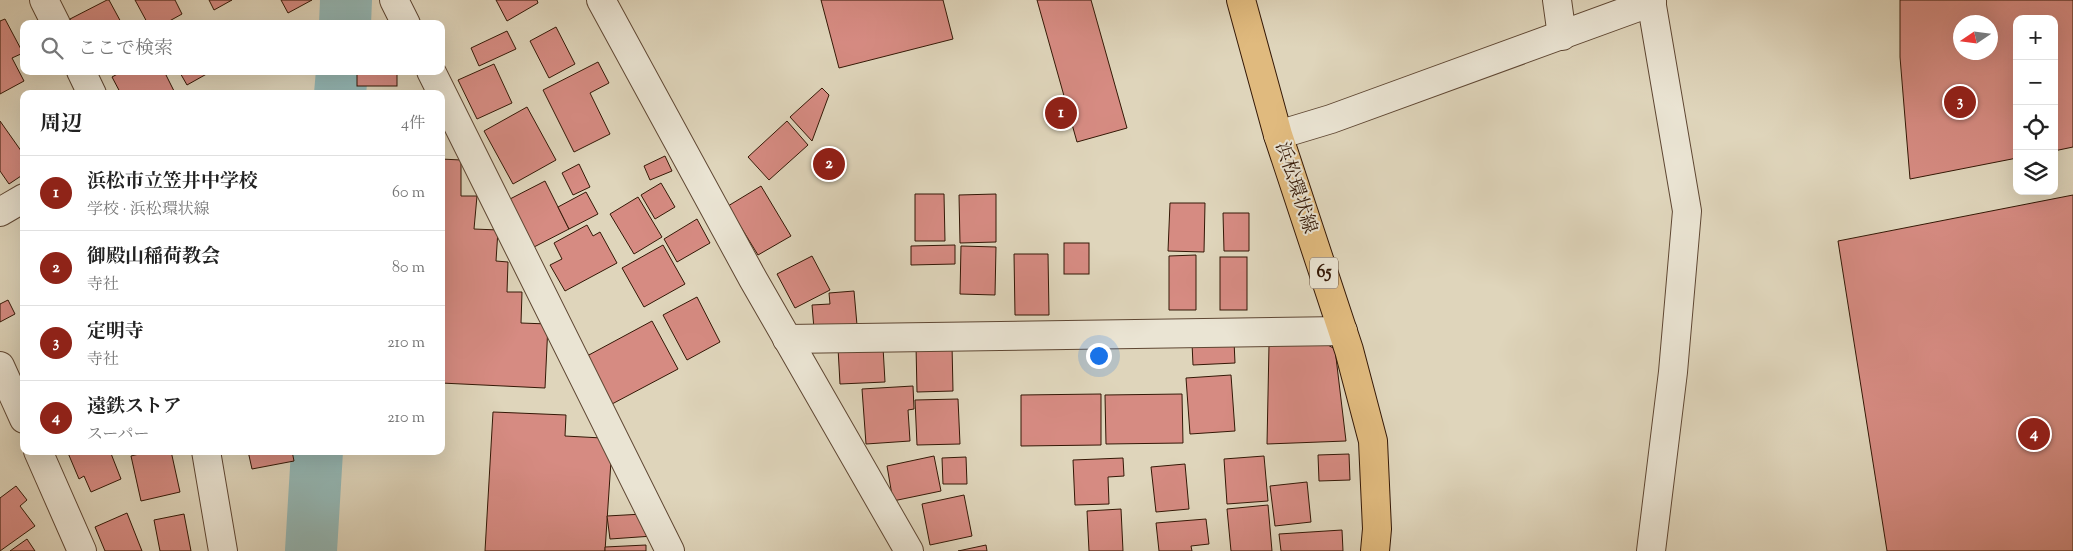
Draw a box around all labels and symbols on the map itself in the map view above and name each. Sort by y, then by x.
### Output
north arrow [1953,15,1998,60]
pin: 3 [1944,83,1976,121]
pin: 1 [1045,94,1077,132]
street label: 浜松環状線 [1267,139,1323,237]
pin: 2 [813,145,845,183]
road number: 65 [1310,258,1338,288]
your location [1086,343,1112,369]
pin: 4 [2018,415,2050,453]

